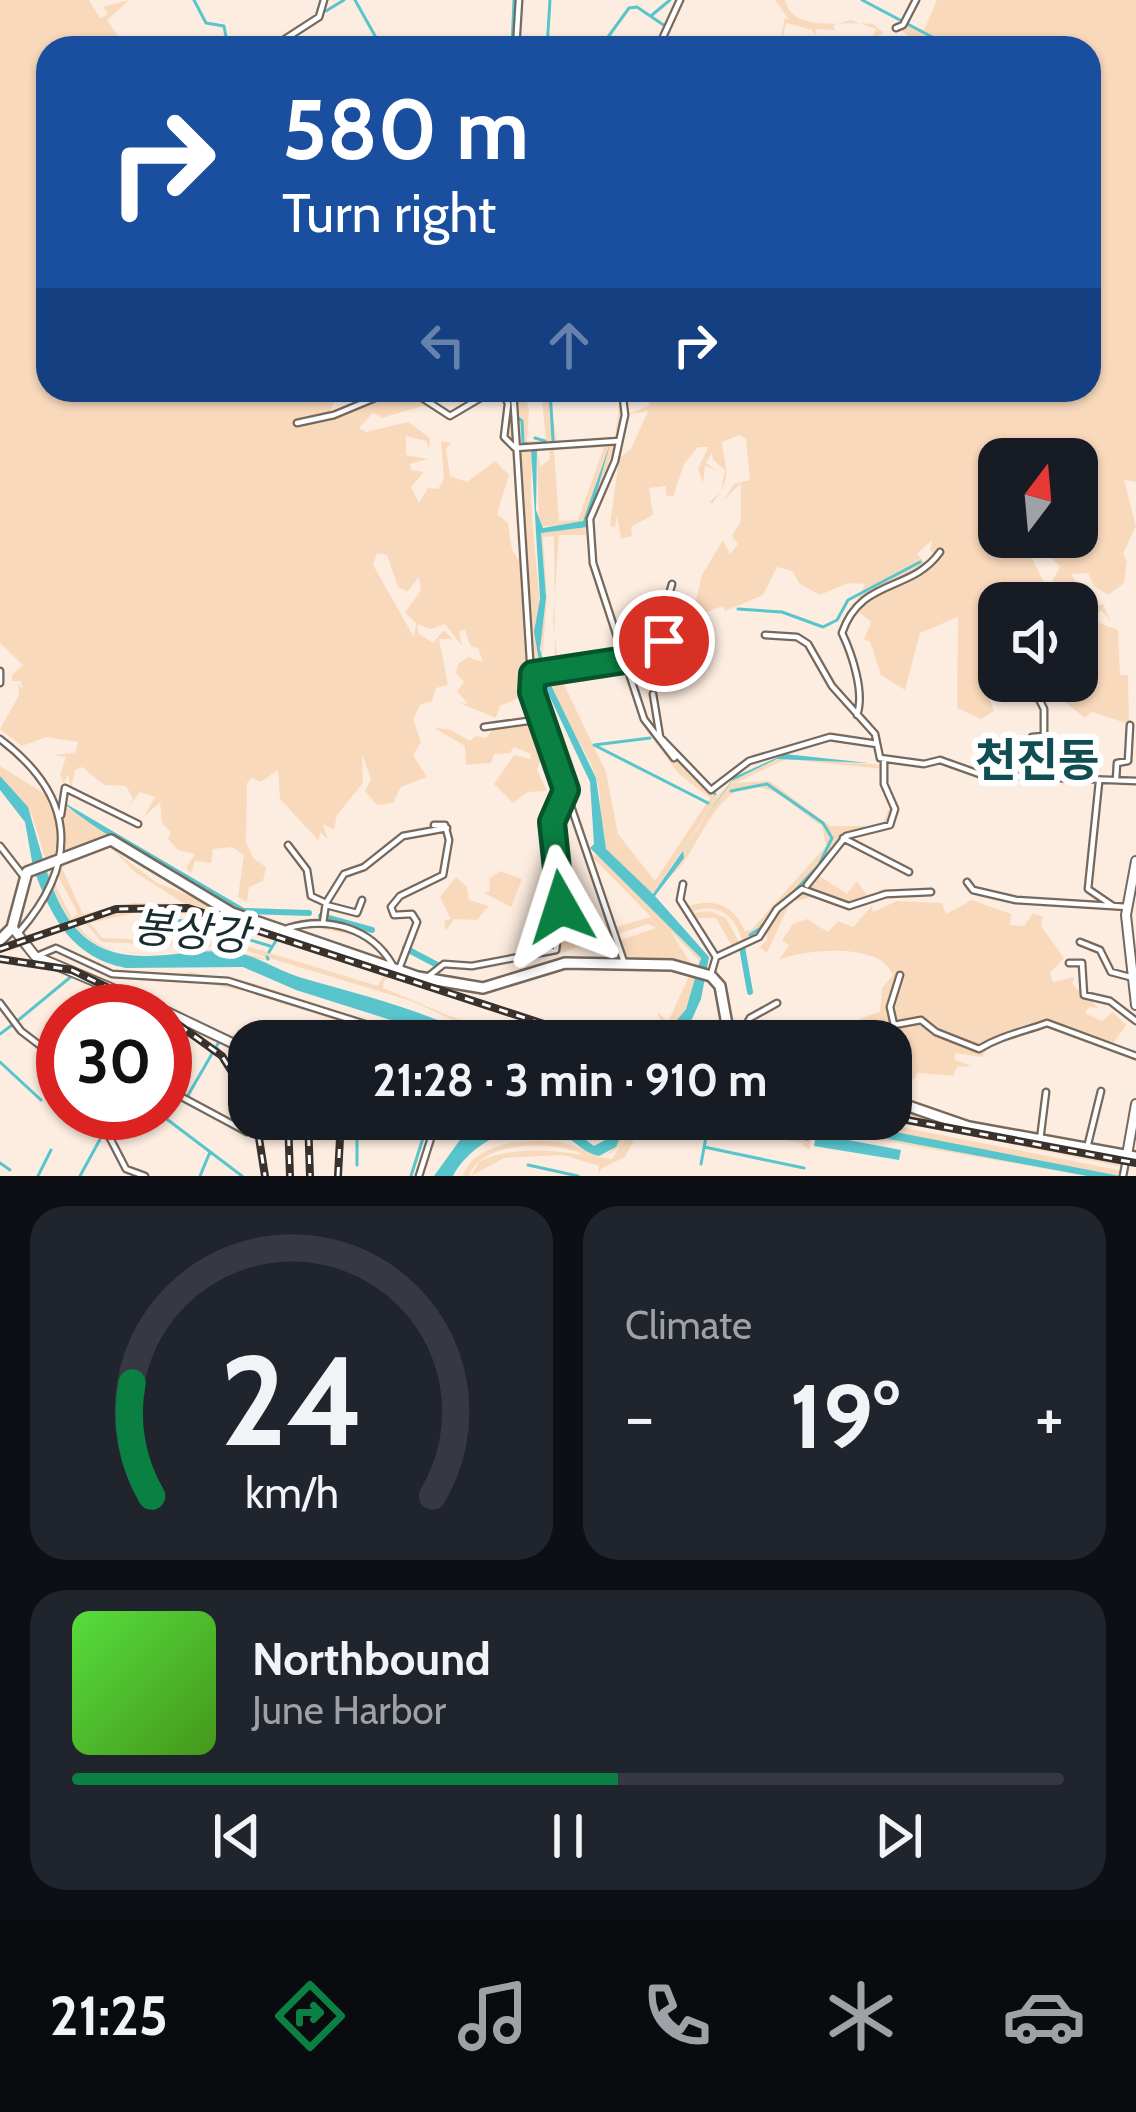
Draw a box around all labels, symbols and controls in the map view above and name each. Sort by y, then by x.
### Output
text: 580 m [282,78,529,180]
icon: right [84,84,240,240]
text: Turn right [282,180,496,246]
icon: left [410,312,476,378]
icon: ahead [536,312,602,378]
icon: right [662,312,728,378]
north arrow [978,438,1098,558]
map controls [978,438,1098,702]
button: sound [978,582,1098,702]
pin [613,590,715,692]
icon: arrive [631,608,697,674]
district label: 천진동 [975,733,1099,787]
position arrow [498,844,624,970]
water label: 봉상강 [131,900,256,962]
speed limit sign: 30 [36,984,192,1140]
text: 21:28 · 3 min · 910 m [373,1053,767,1107]
text: Climate [625,1301,752,1349]
text: 24 [220,1325,363,1476]
text: 19° [790,1361,899,1471]
text: − [625,1376,654,1457]
text: + [1035,1376,1064,1457]
text: km/h [245,1467,338,1519]
text: Northbound [252,1632,491,1686]
text: June Harbor [252,1686,446,1734]
icon: previous [204,1803,270,1869]
icon: pause [535,1803,601,1869]
icon: next [866,1803,932,1869]
icon: directions [268,1974,352,2058]
icon: music [451,1974,535,2058]
icon: phone [635,1974,719,2058]
icon: climate [819,1974,903,2058]
icon: car [1002,1974,1086,2058]
text: 21:25 [50,1983,168,2049]

